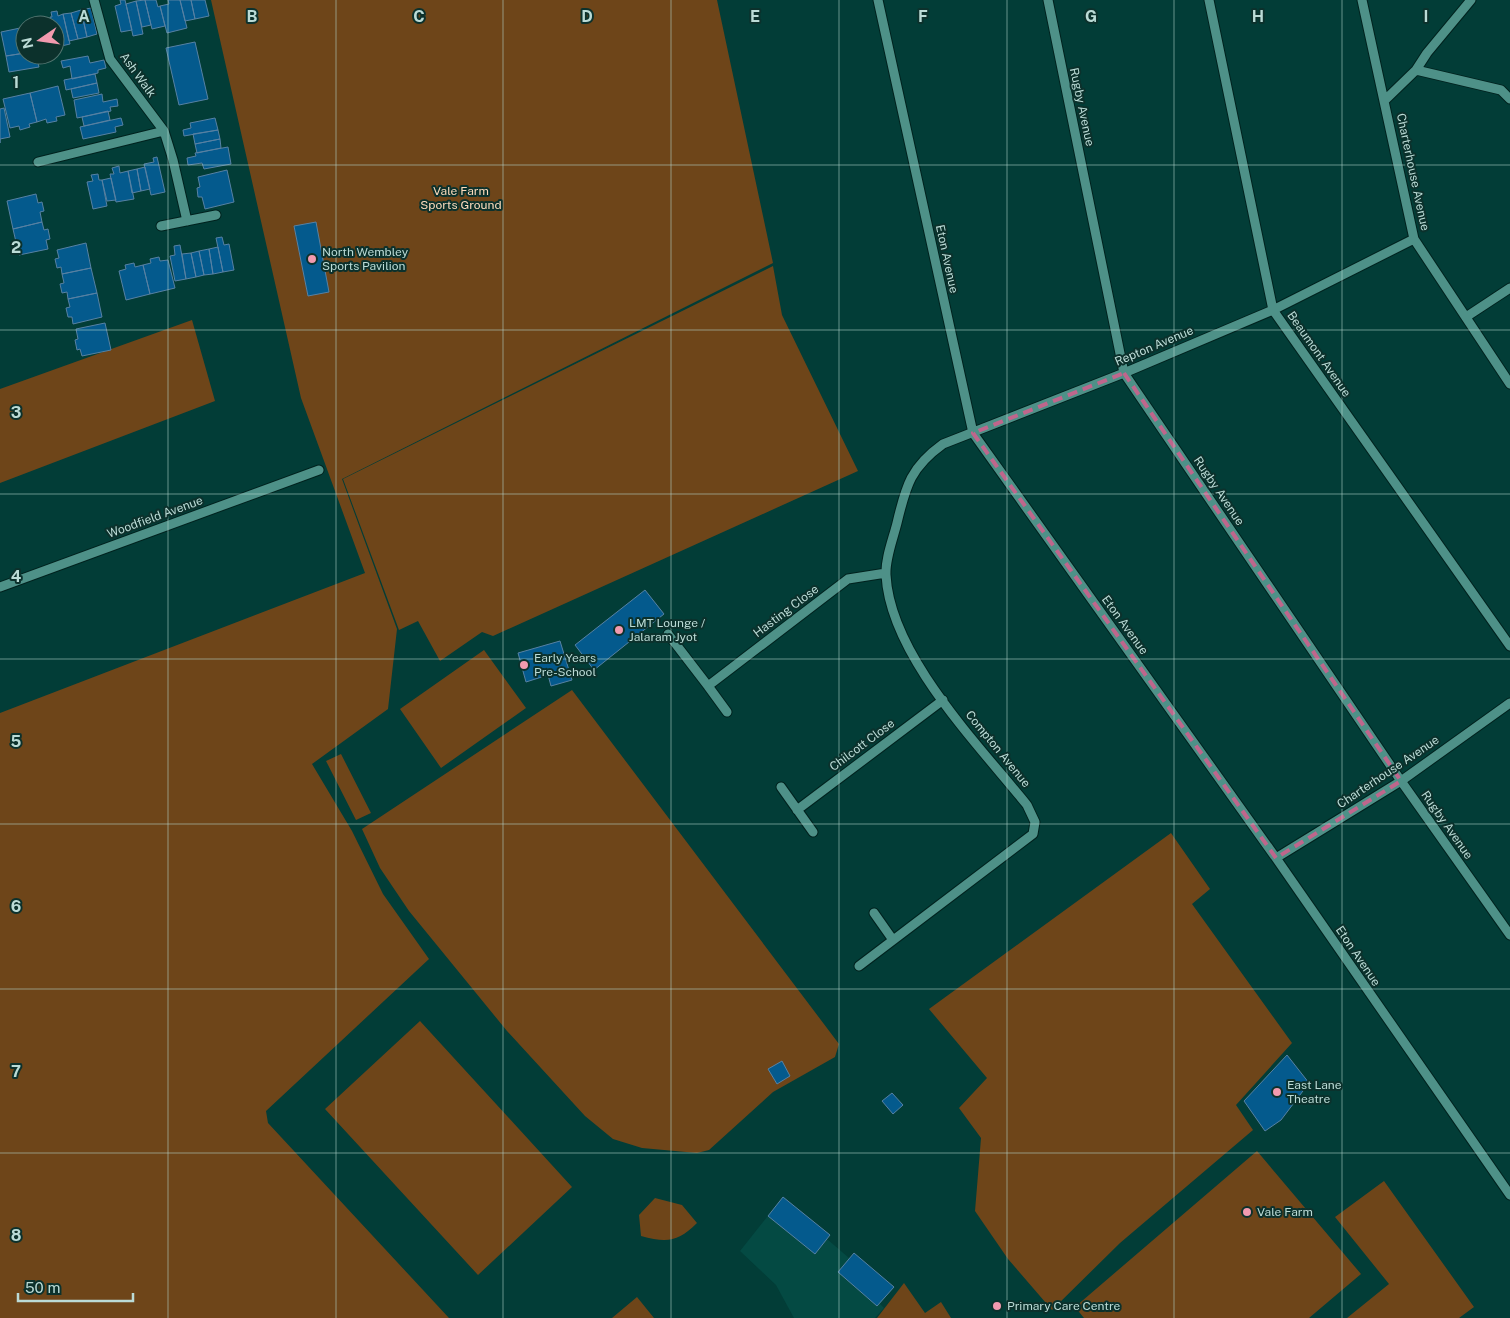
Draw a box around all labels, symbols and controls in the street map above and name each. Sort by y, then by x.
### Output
text: A [78,7,90,26]
text: B [247,7,258,26]
text: C [413,7,425,26]
text: D [581,7,593,26]
text: E [750,7,760,26]
text: F [918,7,928,26]
text: G [1085,7,1097,26]
text: H [1252,7,1264,26]
text: I [1424,7,1428,26]
north arrow [15,15,65,65]
text: N [18,36,36,50]
street label: Ash Walk [117,50,159,100]
street label: Rugby Avenue [1067,66,1097,148]
text: 1 [13,73,19,92]
street label: Charterhouse Avenue [1394,112,1432,232]
park label: Vale Farm Sports Ground [420,184,502,212]
street label: Eton Avenue [933,224,961,295]
text: 2 [11,238,21,257]
place label: North Wembley Sports Pavilion [322,245,409,273]
marker: North Wembley Sports Pavilion [306,253,318,265]
street label: Beaumont Avenue [1284,309,1354,400]
street label: Repton Avenue [1113,323,1196,369]
text: 3 [11,403,21,422]
street label: Rugby Avenue [1191,454,1247,528]
street label: Woodfield Avenue [105,493,205,541]
text: 4 [11,567,22,586]
street label: Hasting Close [751,582,821,640]
street label: Eton Avenue [1099,593,1151,657]
place label: LMT Lounge / Jalaram Jyot [629,616,706,644]
marker: LMT Lounge / Jalaram Jyot [613,624,625,636]
place label: Early Years Pre-School [534,651,596,679]
marker: Early Years Pre-School [518,659,530,671]
street label: Compton Avenue [963,708,1033,790]
street label: Chilcott Close [827,716,897,774]
text: 5 [11,732,22,751]
street label: Charterhouse Avenue [1334,733,1442,811]
street label: Rugby Avenue [1418,788,1476,862]
text: 6 [11,897,21,916]
street label: Eton Avenue [1333,923,1383,989]
text: 7 [11,1062,21,1081]
place label: East Lane Theatre [1287,1078,1342,1106]
marker: East Lane Theatre [1271,1086,1283,1098]
place label: Vale Farm [1257,1205,1313,1219]
marker: Vale Farm [1241,1206,1253,1218]
text: 8 [11,1226,22,1245]
scale bar [18,1270,132,1302]
text: 50 m [25,1279,60,1296]
place label: Primary Care Centre [1007,1299,1121,1313]
marker: Primary Care Centre [991,1300,1003,1312]

